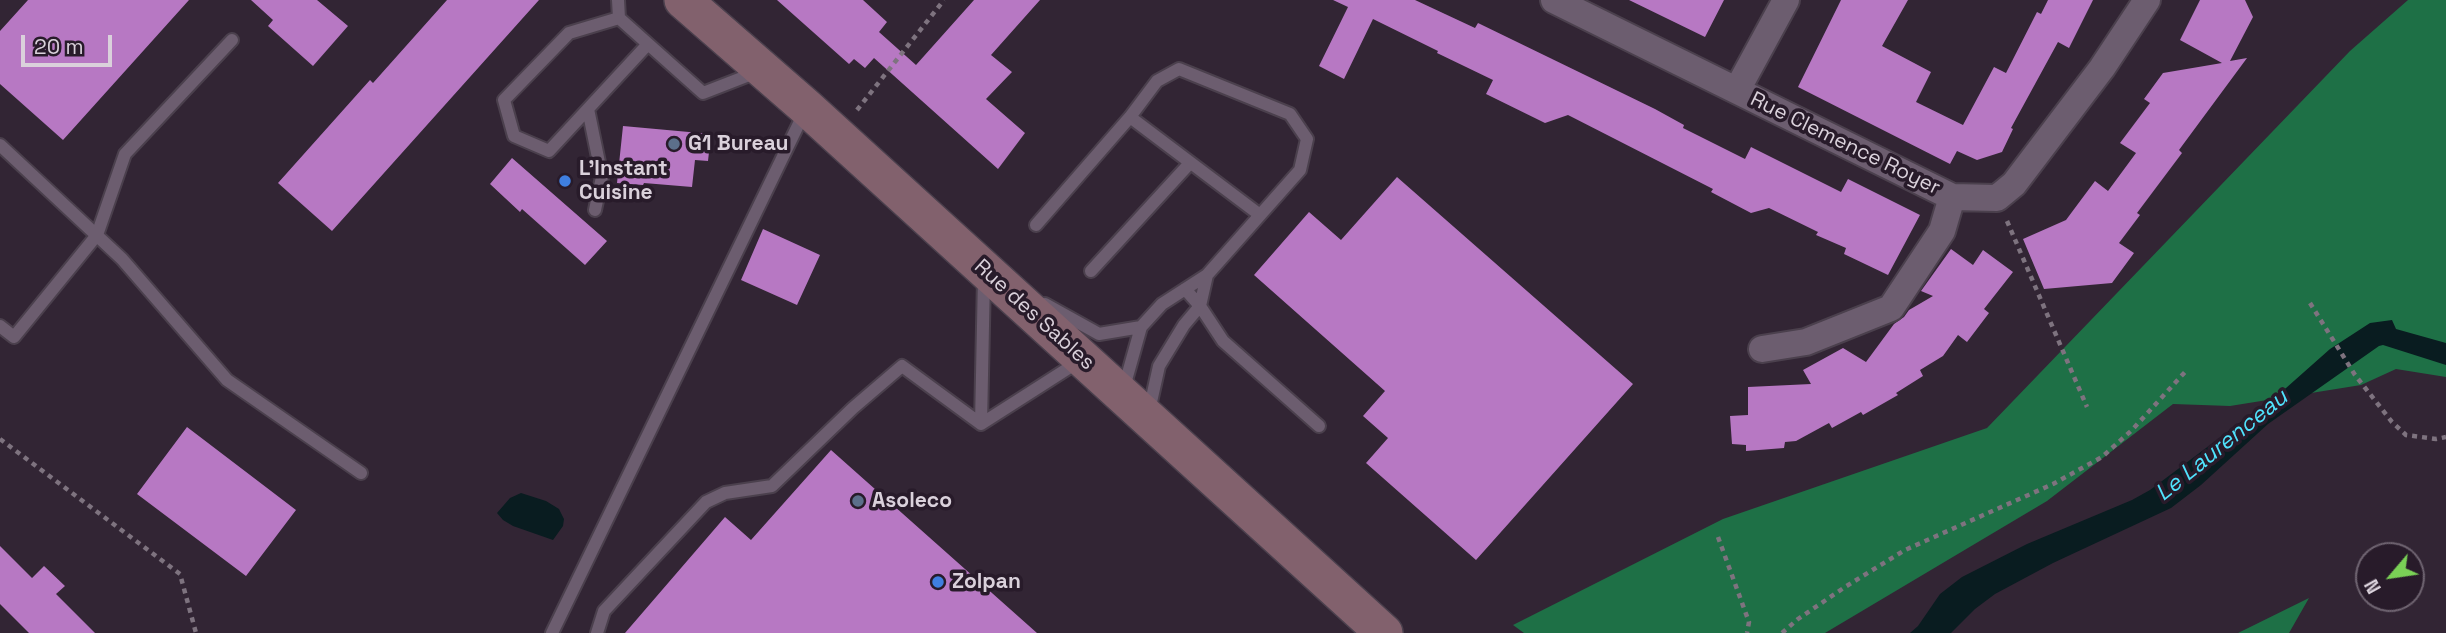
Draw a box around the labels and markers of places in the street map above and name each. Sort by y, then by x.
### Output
place label: G1 Bureau [688,131,788,157]
marker: G1 Bureau [666,136,682,152]
place label: L'Instant Cuisine [579,156,668,206]
marker: L'Instant Cuisine [557,173,573,189]
place label: Asoleco [872,488,952,514]
marker: Asoleco [850,493,866,509]
place label: Zolpan [952,569,1021,595]
marker: Zolpan [930,574,946,590]

